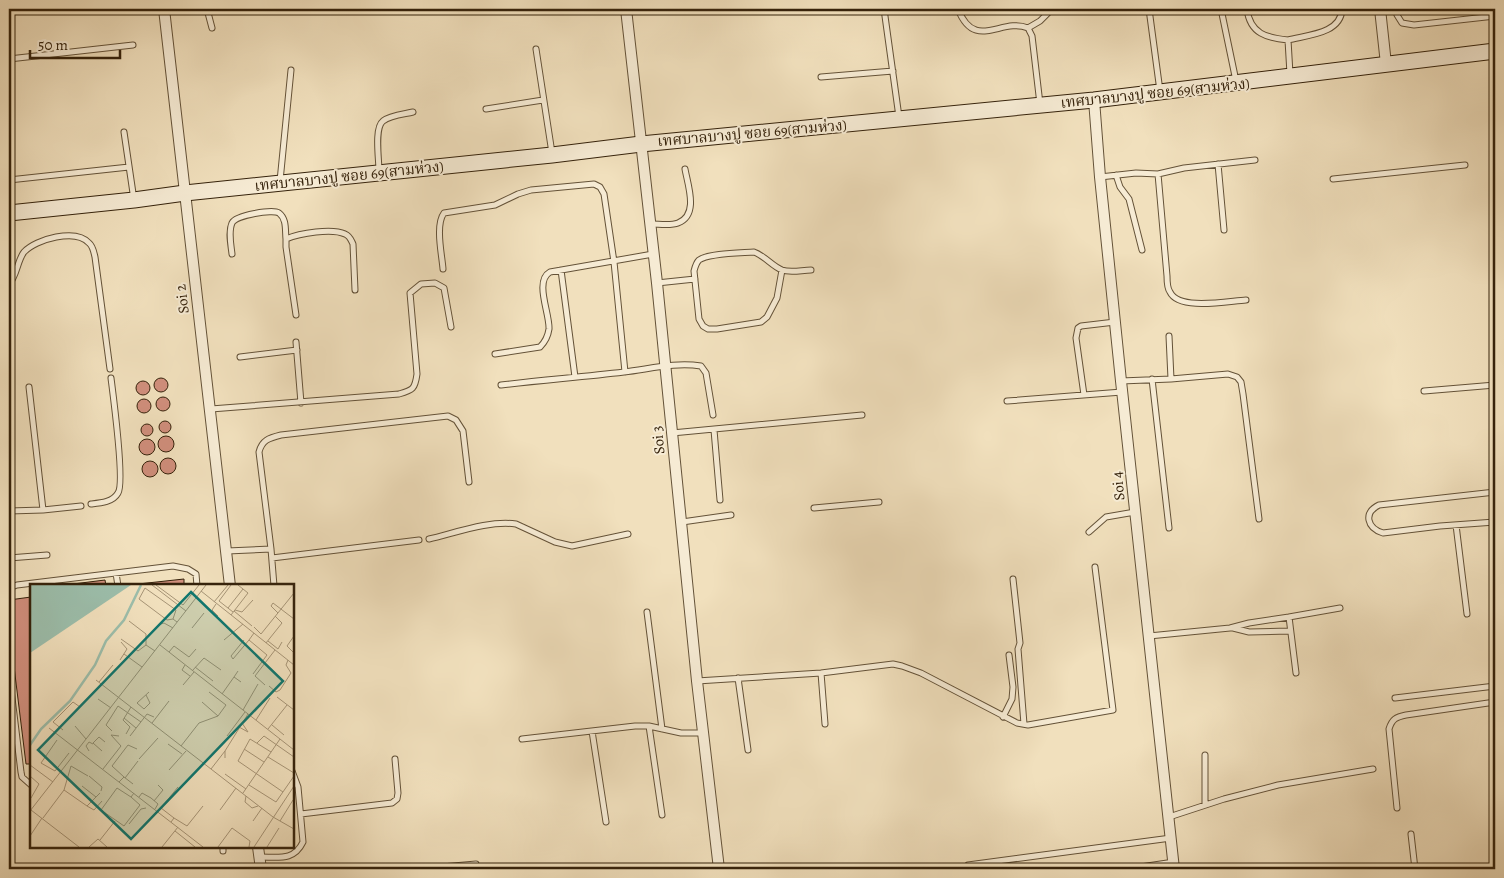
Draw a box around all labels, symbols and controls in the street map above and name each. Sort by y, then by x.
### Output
scale bar [30,28,120,60]
text: 50 m [38,35,68,55]
street label: เทศบาลบางปู ซอย 69(สามห่วง) [1059,73,1251,113]
street label: เทศบาลบางปู ซอย 69(สามห่วง) [657,115,847,151]
street label: เทศบาลบางปู ซอย 69(สามห่วง) [253,156,445,196]
street label: Soi 2 [170,283,194,315]
street label: Soi 3 [647,425,669,455]
street label: Soi 4 [1107,470,1129,502]
inset map [30,584,294,848]

